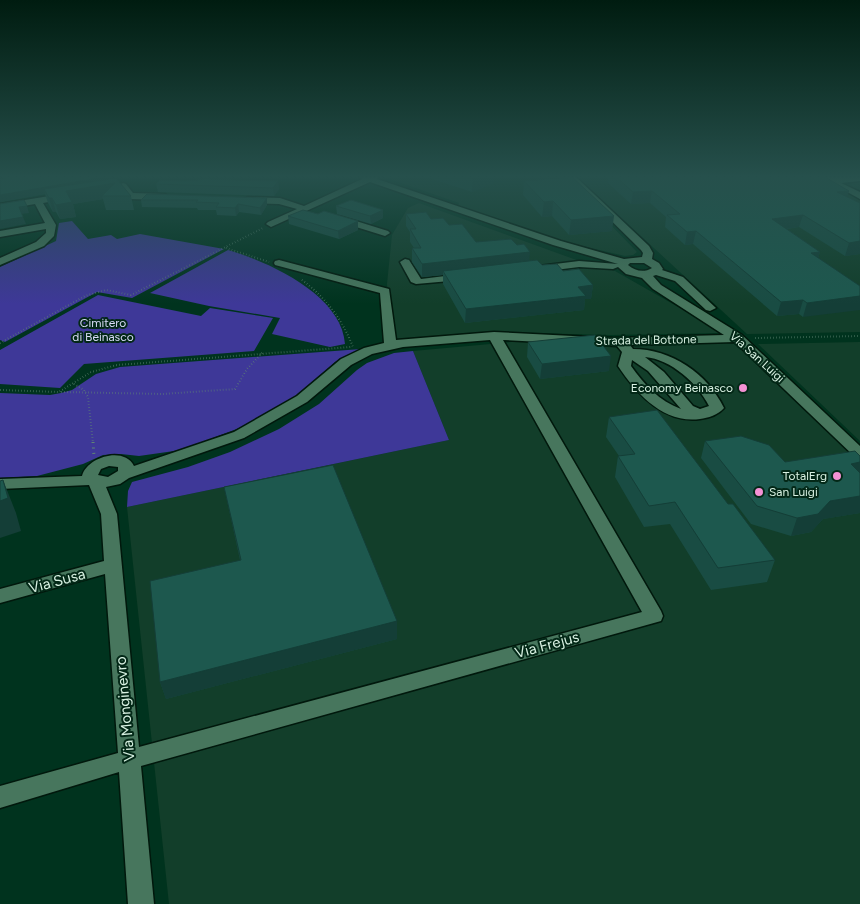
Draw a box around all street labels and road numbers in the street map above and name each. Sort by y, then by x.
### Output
street label: Via San Luigi [727,329,787,385]
street label: Strada del Bottone [595,332,697,348]
street label: Via Susa [27,565,87,597]
street label: Via Frejus [513,628,581,662]
street label: Via Monginevro [111,656,139,762]

